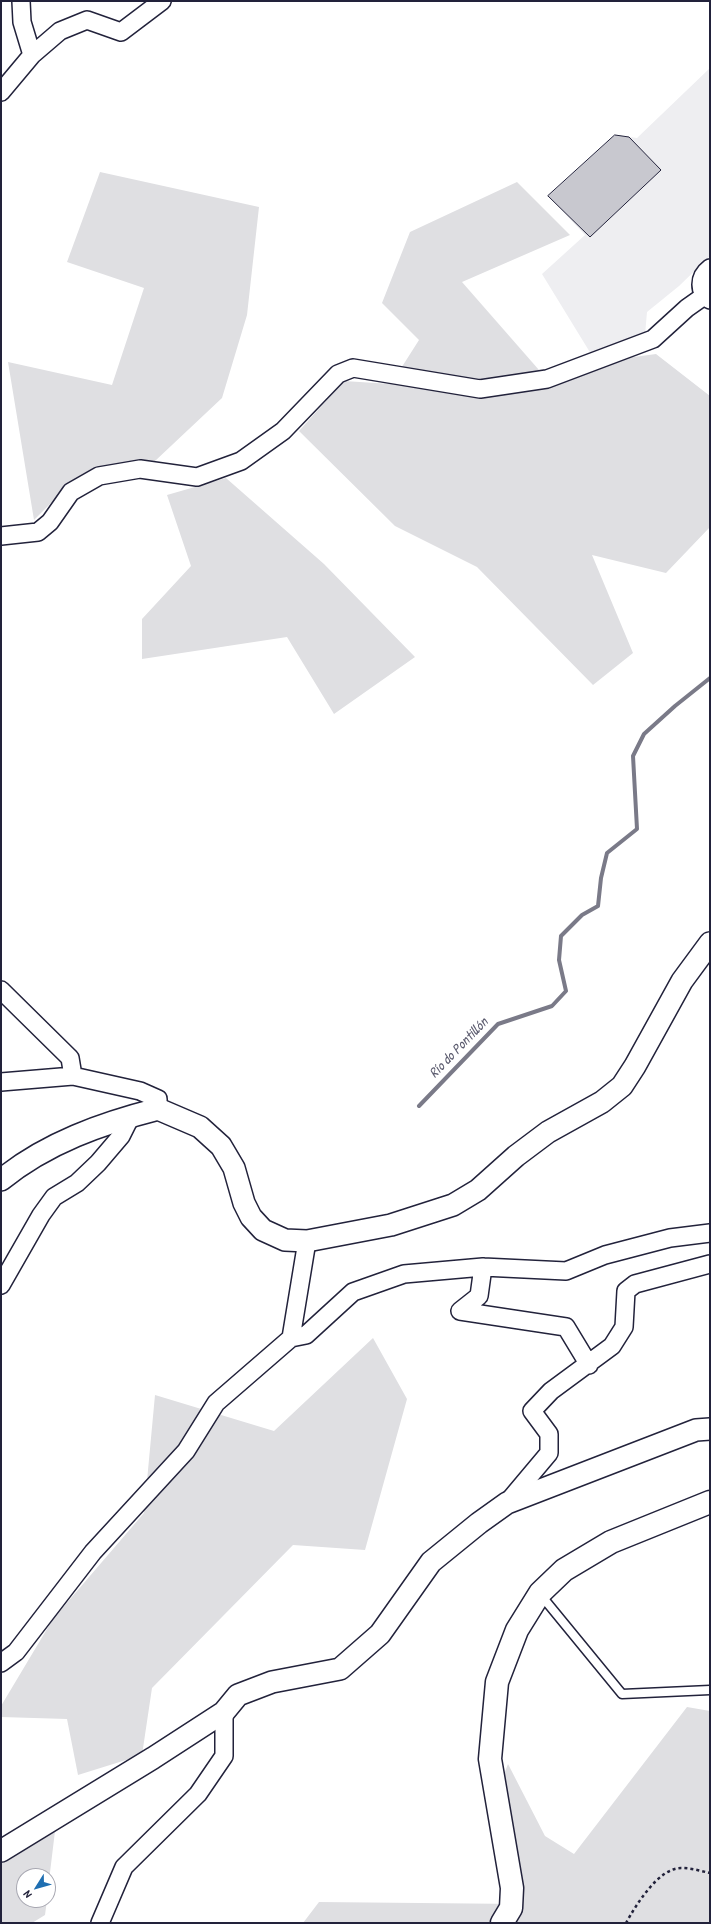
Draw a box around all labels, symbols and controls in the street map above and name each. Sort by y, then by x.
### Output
water label: Río do Pontillón [426,1014,492,1082]
north arrow [16,1868,56,1908]
text: N [20,1888,35,1901]

